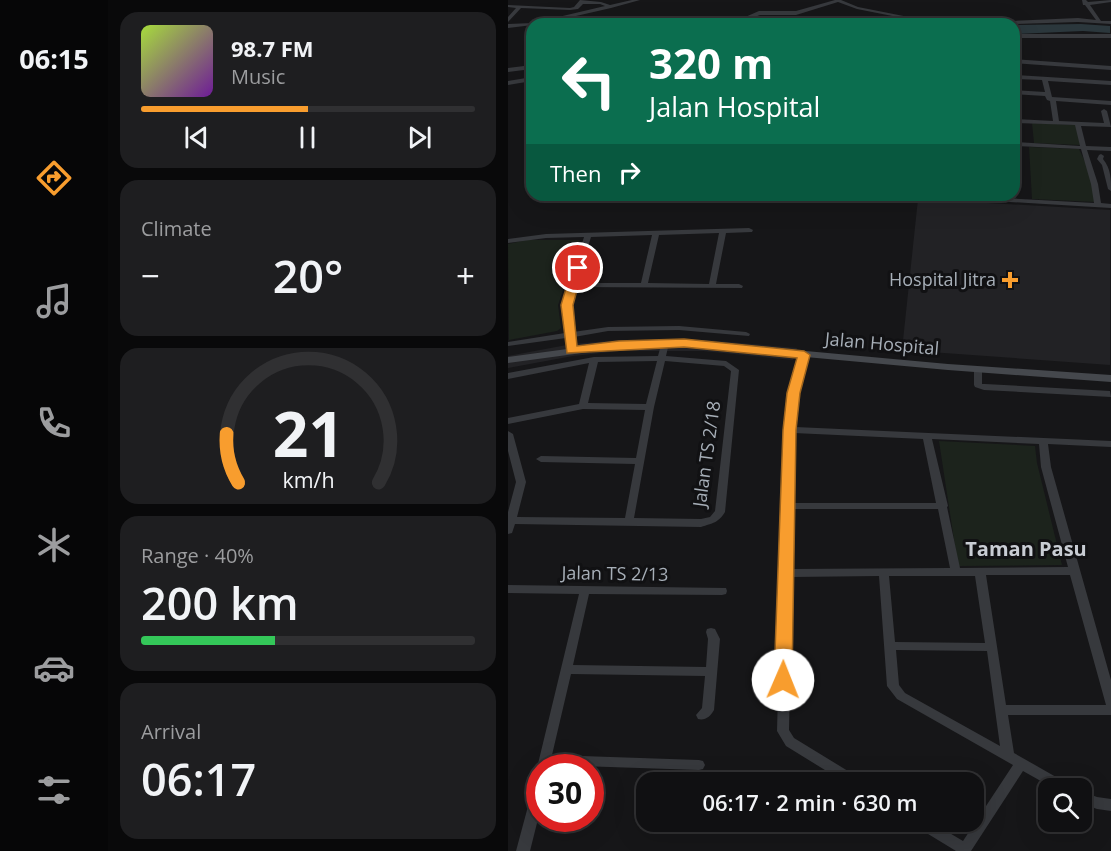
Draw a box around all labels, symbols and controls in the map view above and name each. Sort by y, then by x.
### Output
text: 98.7 FM [231,33,314,63]
text: 320 m [649,34,773,91]
text: 06:15 [19,40,89,77]
icon: left [550,42,628,120]
text: Music [231,63,285,90]
text: Jalan Hospital [649,88,820,125]
icon: previous [180,121,213,154]
icon: pause [291,121,324,154]
icon: next [403,121,436,154]
icon: right [613,156,646,189]
icon: directions [33,157,75,199]
text: Then [550,158,601,188]
text: Climate [141,215,212,242]
pin [552,242,603,293]
text: 20° [273,245,343,306]
icon: arrive [561,251,594,284]
text: − [141,253,160,298]
text: + [456,253,475,298]
place label: Hospital Jitra [889,267,996,291]
marker: Hospital Jitra [1001,271,1019,289]
icon: music [33,280,75,322]
street label: Jalan Hospital [822,326,940,360]
text: 21 [272,390,344,475]
street label: Jalan TS 2/18 [686,399,725,511]
icon: phone [33,402,75,444]
text: km/h [282,465,334,494]
icon: climate [33,524,75,566]
district label: Taman Pasu [965,535,1087,562]
text: Range · 40% [141,542,254,569]
street label: Jalan TS 2/13 [559,560,669,586]
text: 200 km [141,572,299,633]
icon: car [33,647,75,689]
position arrow [751,648,815,712]
text: Arrival [141,718,201,745]
text: 06:17 [141,748,256,809]
speed limit sign: 30 [526,754,604,832]
icon: filters [33,769,75,811]
map controls [1038,778,1092,832]
button: search [1038,778,1092,832]
text: 06:17 · 2 min · 630 m [702,787,918,817]

